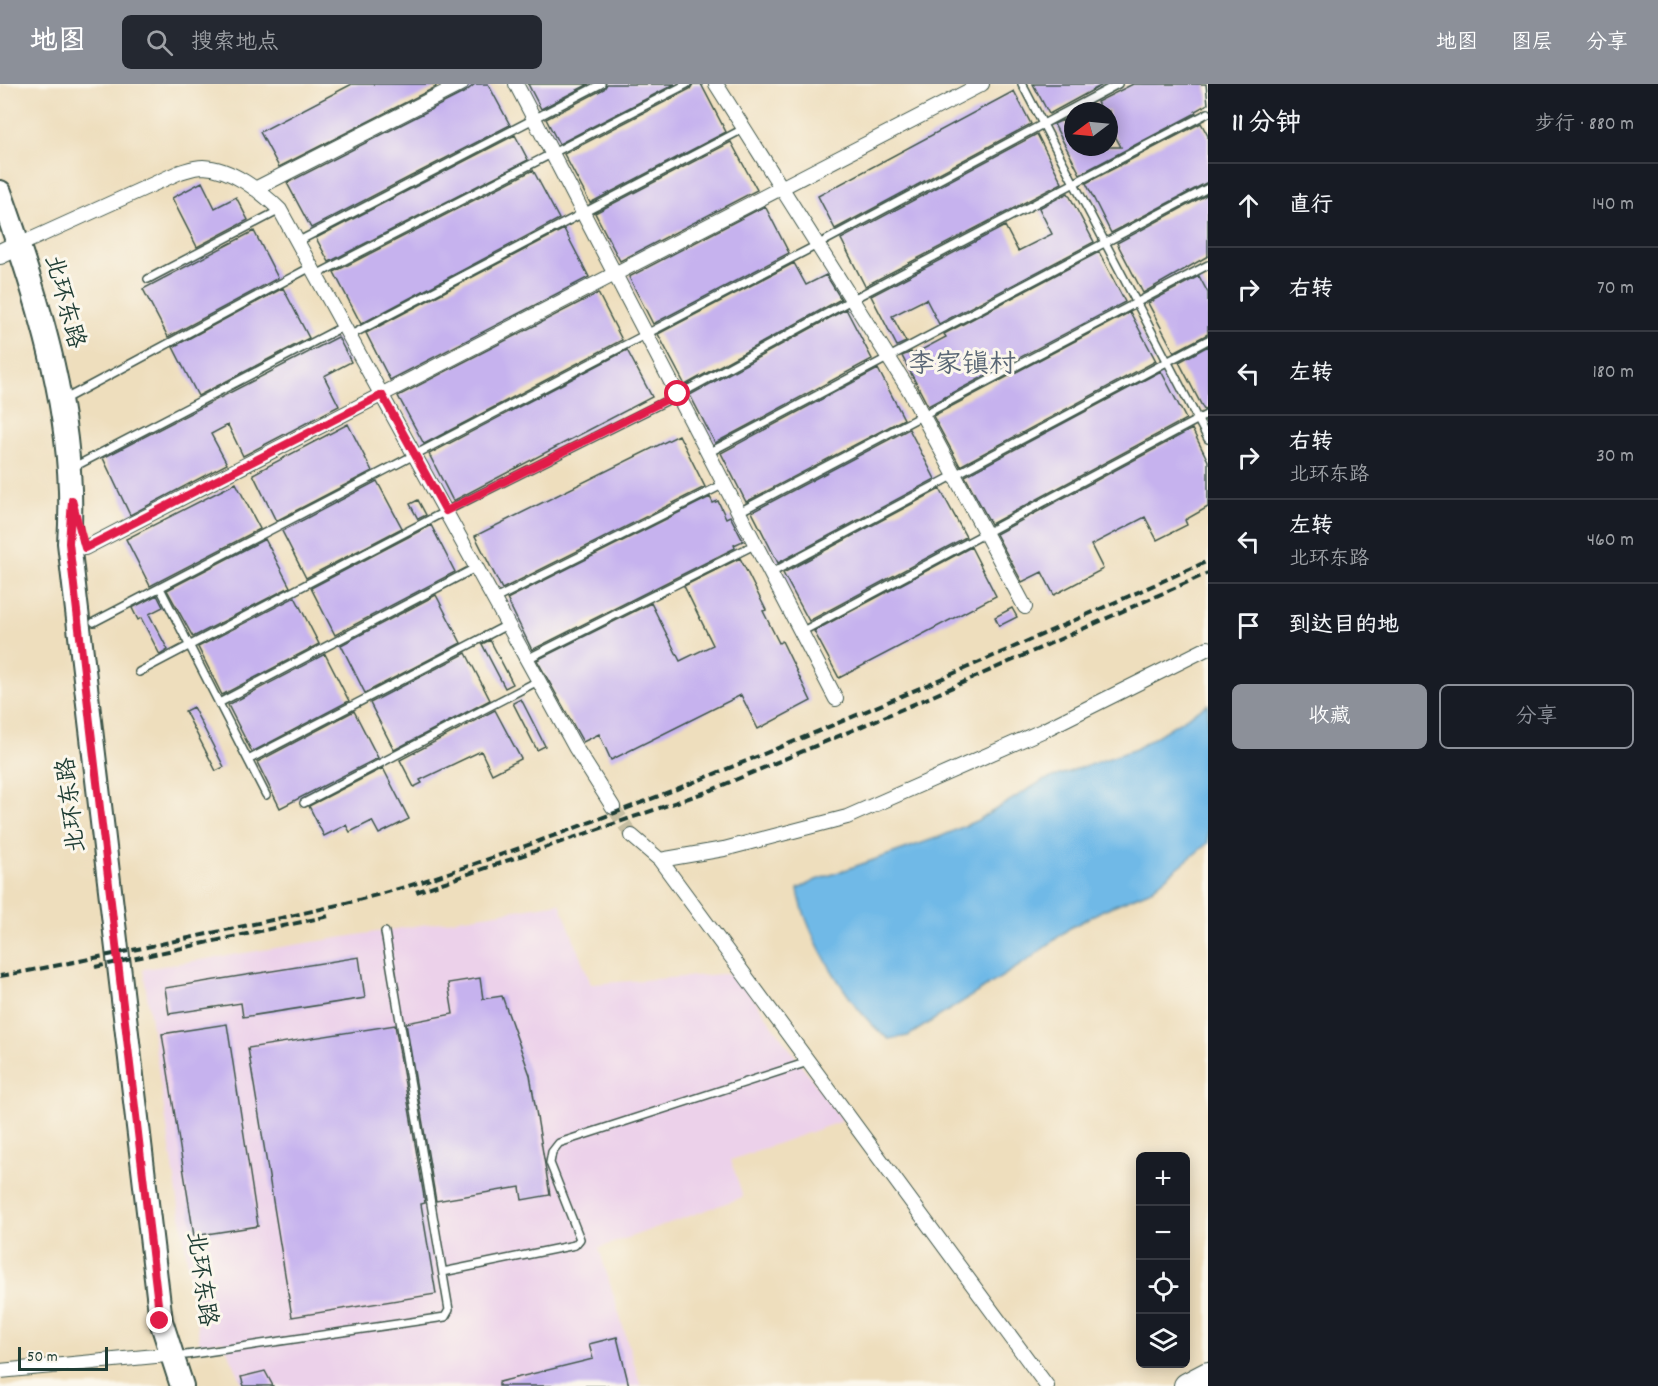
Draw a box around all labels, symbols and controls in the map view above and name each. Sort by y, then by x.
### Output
search box [122,15,542,69]
text: 地图 [30,24,86,64]
icon: search [143,26,176,59]
text: 搜索地点 [191,28,279,59]
text: 地图 [1436,29,1478,59]
text: 图层 [1511,29,1553,59]
text: 分享 [1586,29,1628,59]
north arrow [1064,102,1118,156]
text: 11 分钟 [1232,106,1301,143]
text: 步行 · 880 m [1535,111,1634,139]
icon: ahead [1232,189,1265,222]
text: 直行 [1289,191,1333,222]
text: 140 m [1592,191,1634,219]
street label: 北环东路 [34,251,92,353]
icon: right [1232,273,1265,306]
text: 右转 [1289,275,1333,306]
text: 70 m [1597,275,1634,303]
district label: 李家镇村 [908,347,1016,386]
icon: left [1232,357,1265,390]
text: 左转 [1289,359,1333,390]
text: 180 m [1592,359,1634,387]
route start [664,380,690,406]
text: 右转 [1289,428,1333,459]
icon: right [1232,441,1265,474]
text: 30 m [1596,443,1634,471]
text: 北环东路 [1289,462,1369,490]
text: 左转 [1289,512,1333,543]
icon: left [1232,525,1265,558]
text: 460 m [1587,527,1634,555]
text: 北环东路 [1289,546,1369,574]
icon: arrive [1232,609,1265,642]
text: 到达目的地 [1289,611,1399,642]
button: 收藏 [1232,684,1427,749]
button: 分享 [1439,684,1634,749]
street label: 北环东路 [50,755,96,855]
map controls [1136,1152,1190,1368]
button: + [1136,1152,1190,1206]
button: − [1136,1206,1190,1260]
street label: 北环东路 [176,1229,224,1329]
button: locate [1136,1260,1190,1314]
route end [146,1307,172,1333]
button: layers [1136,1314,1190,1368]
scale bar [18,1344,108,1372]
text: 50 m [27,1346,58,1369]

